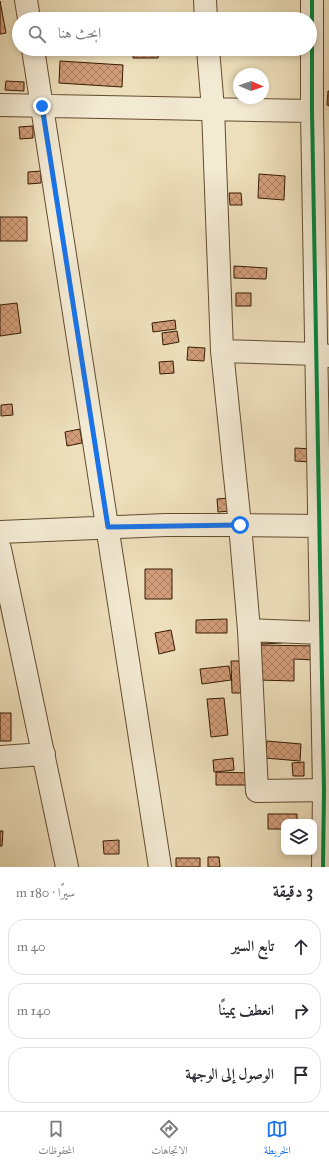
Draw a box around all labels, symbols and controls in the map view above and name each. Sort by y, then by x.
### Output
search box [12,12,317,56]
icon: search [26,23,48,45]
text: ابحث هنا [58,24,101,42]
north arrow [233,68,269,104]
route end [33,97,51,115]
route start [231,516,249,534]
map controls [281,819,317,855]
button: layers [281,819,317,855]
text: 3 دقيقة [273,881,313,902]
text: سيرًا · 180 m [16,885,75,901]
icon: ahead [290,936,312,958]
text: تابع السير [232,937,274,955]
text: 40 m [17,939,46,955]
icon: right [290,1000,312,1022]
text: انعطف يمينًا [219,1001,274,1019]
text: 140 m [17,1003,51,1019]
icon: arrive [290,1064,312,1086]
text: الوصول إلى الوجهة [185,1065,274,1083]
tab: المحفوظات [38,1118,74,1161]
tab: الاتجاهات [151,1118,188,1161]
tab: الخريطة [264,1118,291,1161]

